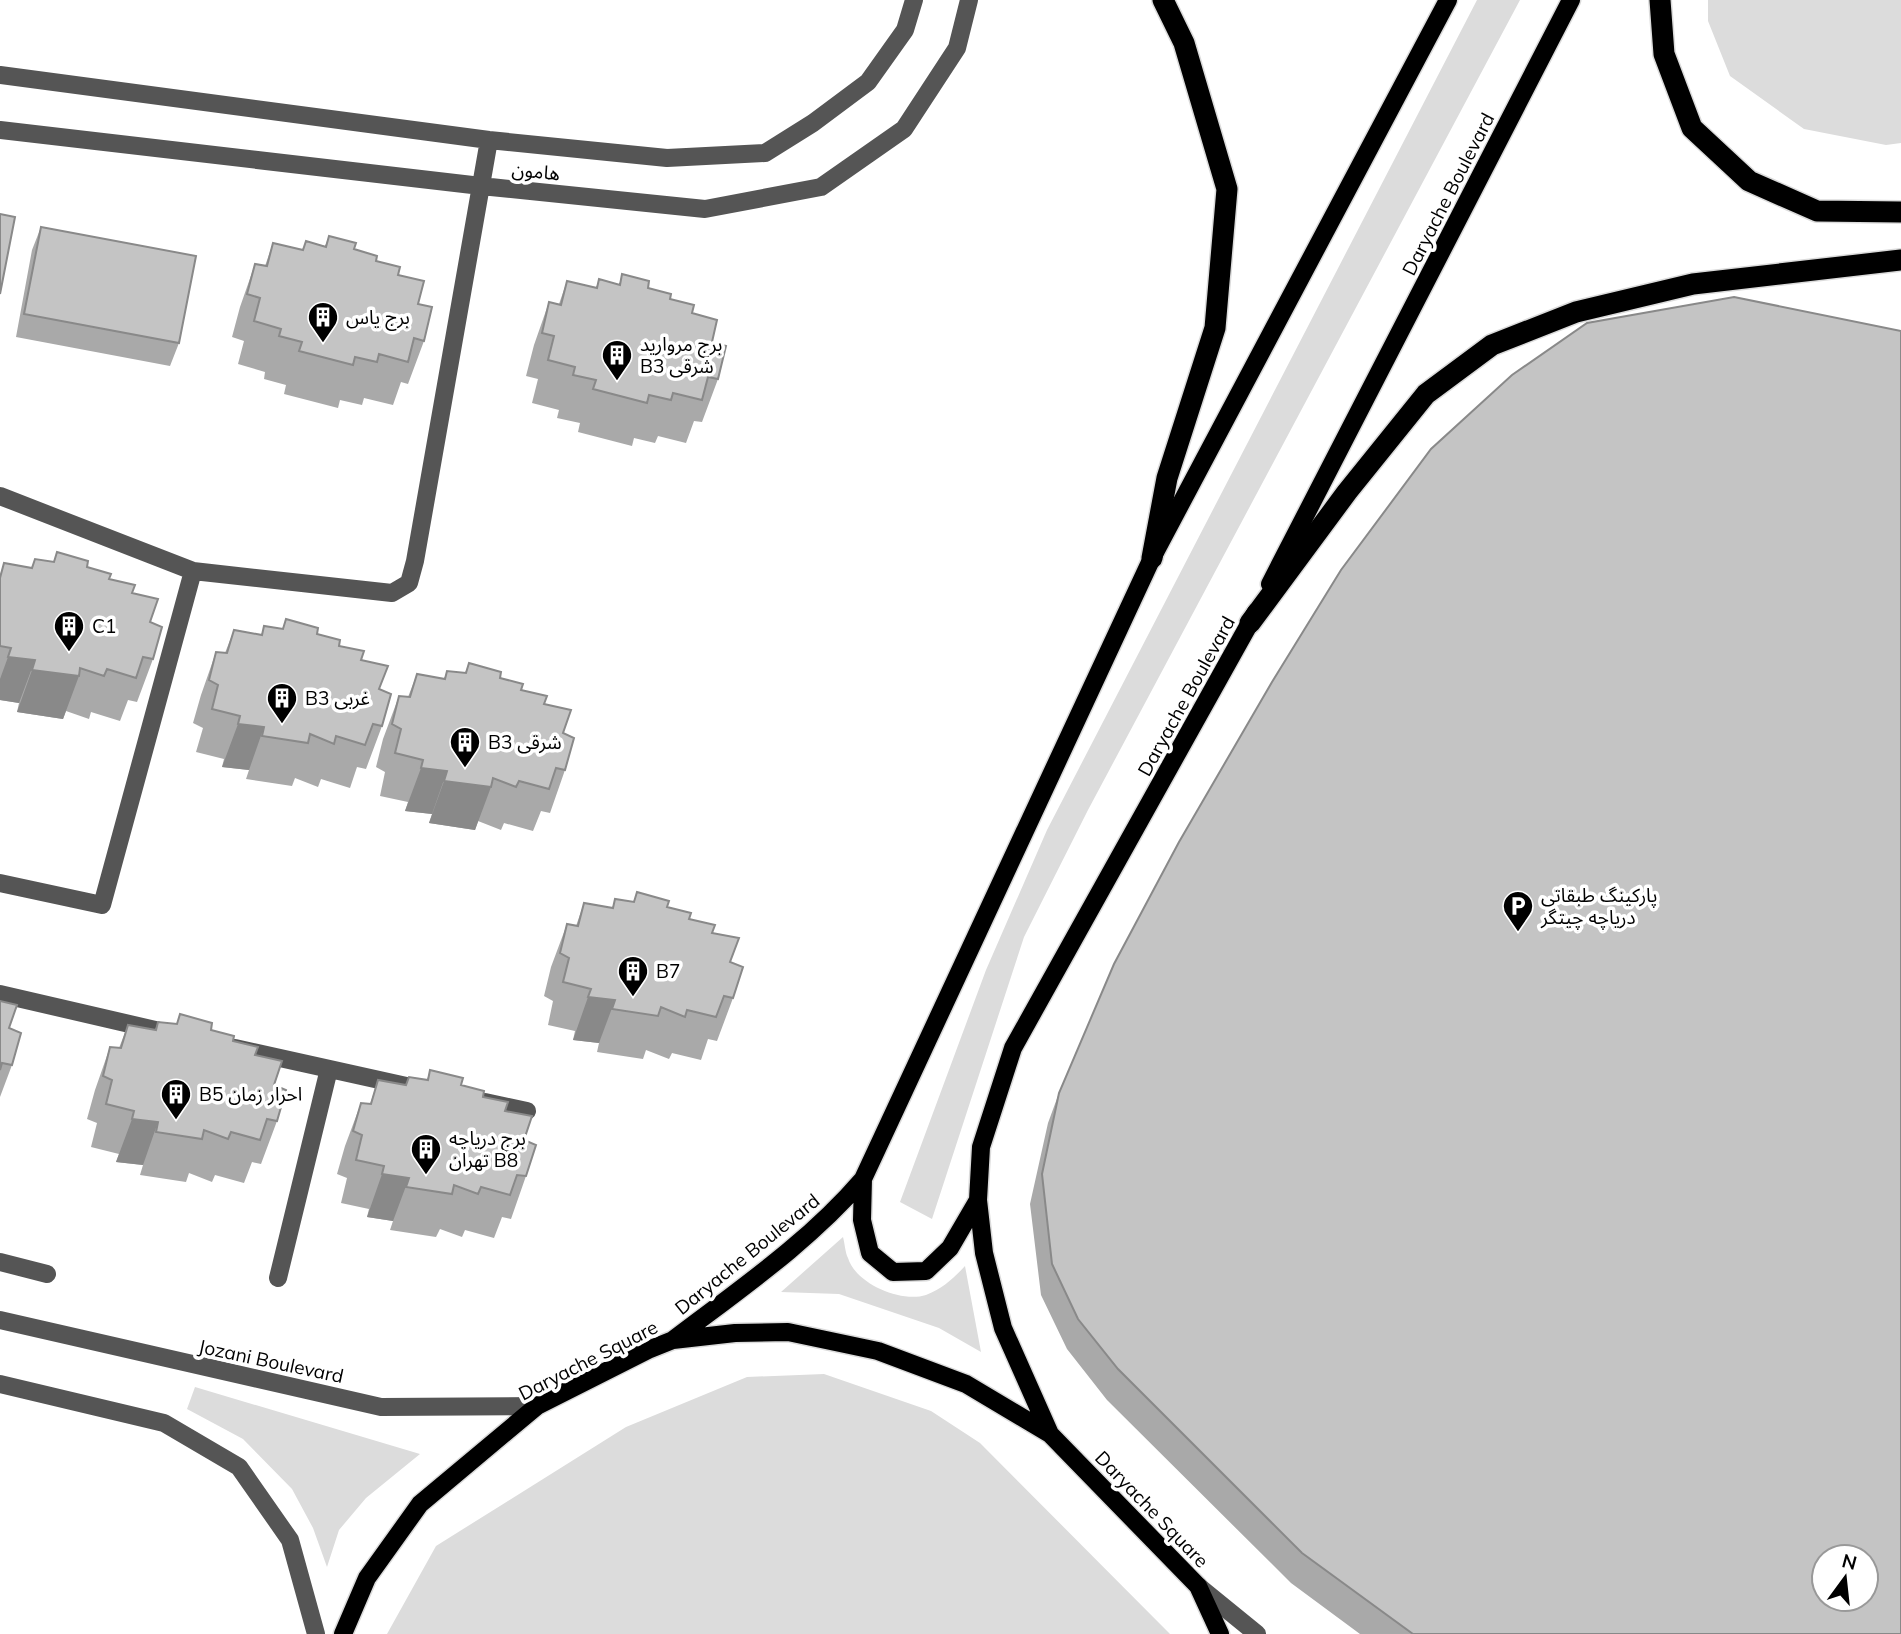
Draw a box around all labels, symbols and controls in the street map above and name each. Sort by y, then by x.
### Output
street label: Daryache Boulevard [1397,109,1499,279]
street label: هامون [511,157,561,185]
building icon: برج یاس [306,300,340,344]
place label: برج یاس [346,305,410,331]
place label: برج مروارید B3 شرقی [640,332,722,378]
building icon: برج مروارید B3 شرقی [600,338,634,382]
building icon: C1 [52,609,86,653]
street label: Daryache Boulevard [1132,612,1240,780]
place label: C1 [92,614,116,638]
building icon: B3 غربی [265,681,299,725]
place label: B3 غربی [305,686,370,710]
building icon: B3 شرقی [448,725,482,769]
place label: B3 شرقی [488,730,562,754]
place label: پارکینگ طبقاتی دریاچه چیتگر [1540,883,1657,930]
parking icon: پارکینگ طبقاتی دریاچه چیتگر [1501,889,1535,933]
building icon: B7 [616,954,650,998]
place label: B7 [656,959,680,983]
building icon: B5 احرار زمان [159,1077,193,1121]
place label: B5 احرار زمان [199,1082,302,1106]
place label: برج دریاچه تهران B8 [449,1126,526,1172]
building icon: برج دریاچه تهران B8 [409,1132,443,1176]
street label: Daryache Boulevard [670,1188,824,1320]
street label: Daryache Square [514,1315,662,1405]
street label: Jozani Boulevard [196,1334,346,1388]
street label: Daryache Square [1090,1446,1214,1572]
north arrow [1810,1543,1880,1613]
text: N [1839,1548,1859,1575]

